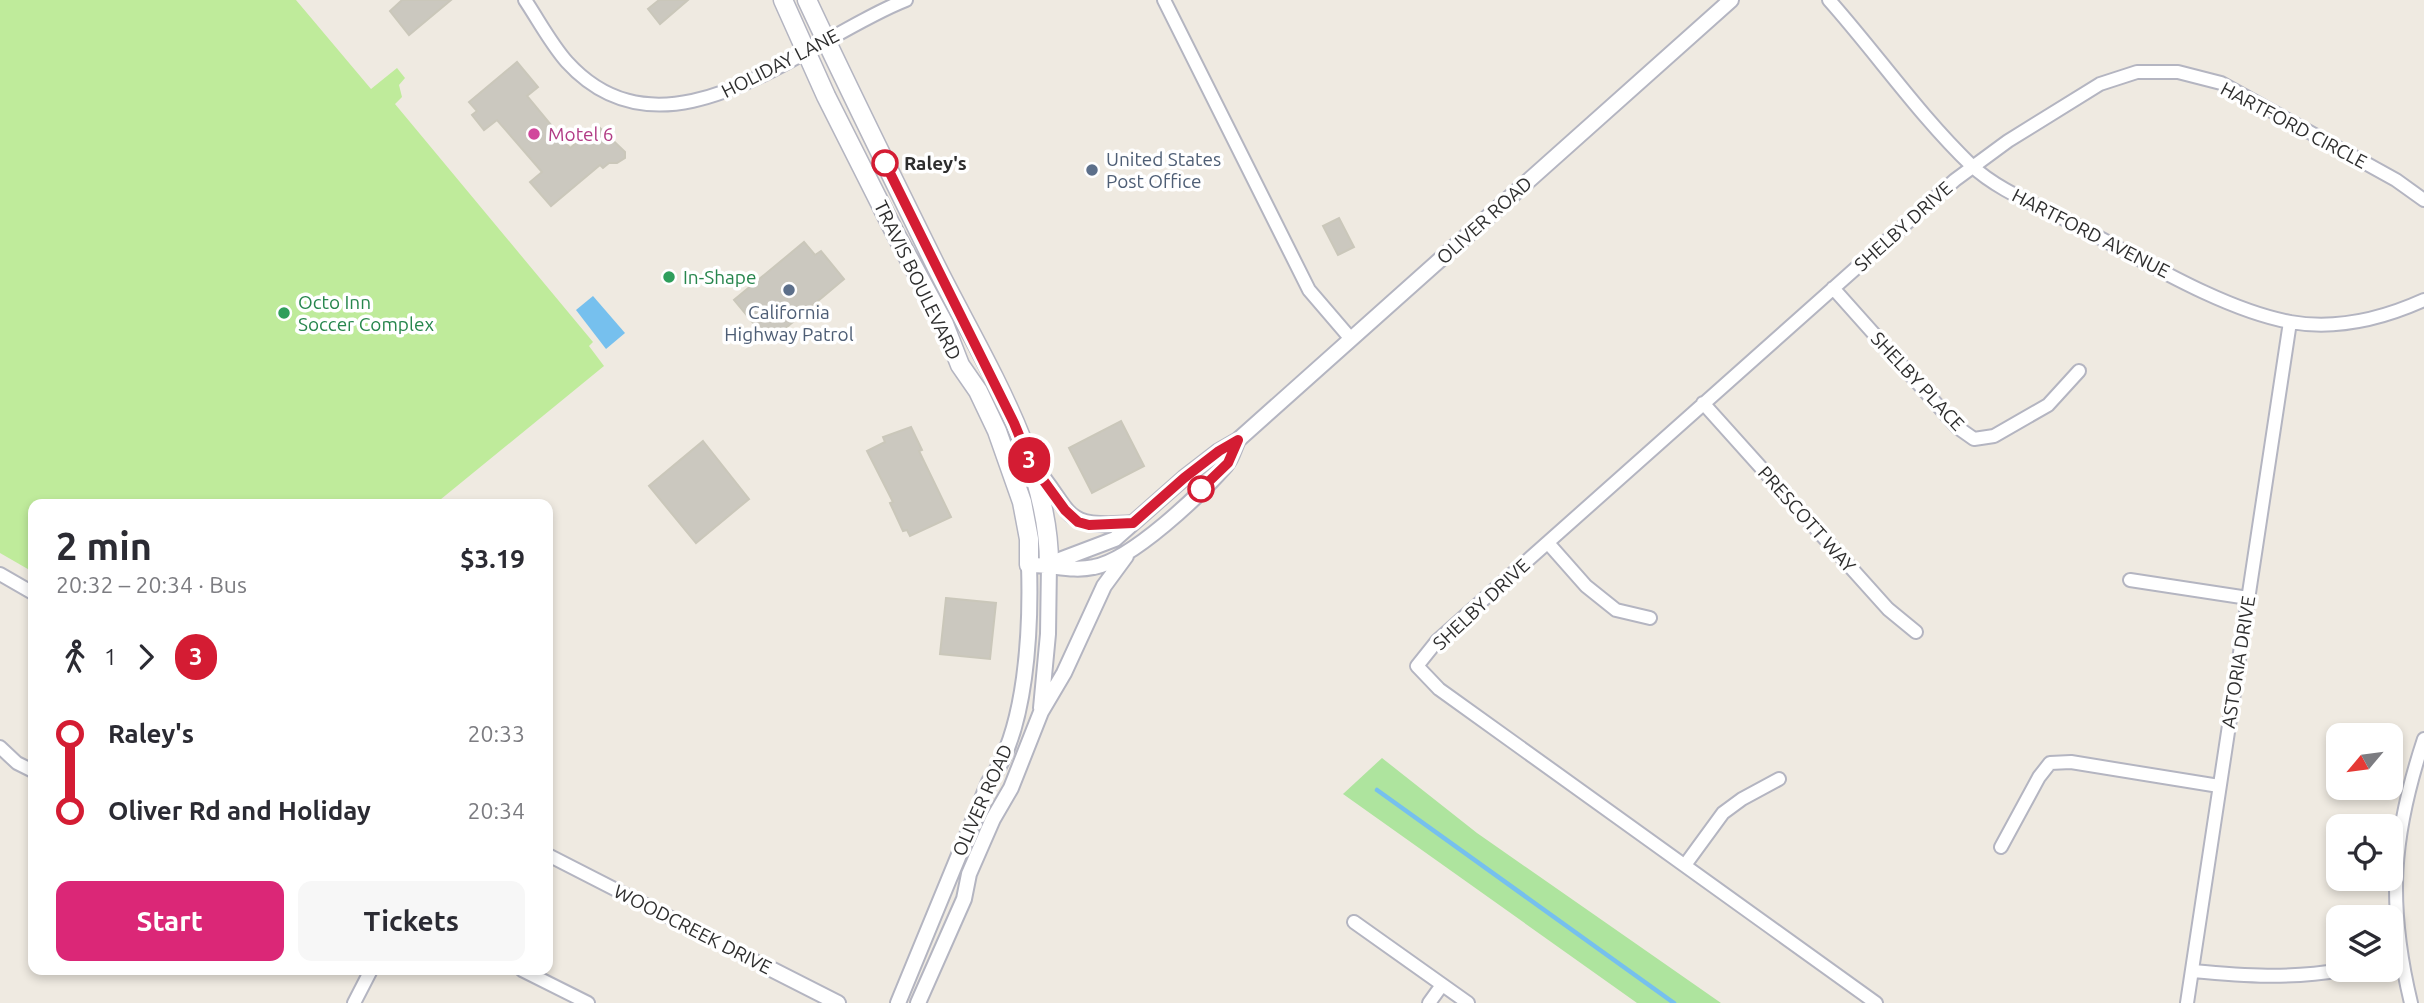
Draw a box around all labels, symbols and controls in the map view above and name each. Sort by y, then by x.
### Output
street label: HOLIDAY LANE [718,24,842,102]
street label: HARTFORD CIRCLE [2217,77,2371,173]
place label: Motel 6 [548,123,614,145]
marker: Motel 6 [526,126,542,142]
place label: United States Post Office [1106,148,1221,192]
marker: Raley's [872,150,898,176]
place label: Raley's [904,152,967,174]
marker: United States Post Office [1084,162,1100,178]
street label: OLIVER ROAD [1432,172,1536,268]
street label: SHELBY DRIVE [1850,177,1956,275]
street label: HARTFORD AVENUE [2009,184,2173,282]
street label: TRAVIS BOULEVARD [870,197,966,363]
place label: In-Shape [683,266,756,288]
marker: In-Shape [661,269,677,285]
marker: California Highway Patrol [781,282,797,298]
place label: Octo Inn Soccer Complex [298,291,434,335]
place label: California Highway Patrol [724,301,854,345]
marker: Octo Inn Soccer Complex [276,305,292,321]
street label: SHELBY PLACE [1867,327,1969,435]
line badge: 3 [1006,437,1052,483]
text: 3 [1022,446,1036,473]
street label: PRESCOTT WAY [1754,461,1860,577]
unlabelled marker [1188,476,1214,502]
text: 2 min [56,525,152,567]
text: $3.19 [460,544,525,573]
street label: SHELBY DRIVE [1428,554,1534,654]
text: 20:32 – 20:34 · Bus [56,572,247,597]
street label: ASTORIA DRIVE [2217,594,2259,730]
icon: walk [56,638,94,676]
icon: forward [127,638,165,676]
text: 3 [189,643,203,670]
text: 1 [104,644,117,669]
text: Raley's [108,719,194,748]
text: 20:33 [467,721,525,746]
north arrow [2326,723,2403,800]
map controls [2326,723,2403,982]
street label: OLIVER ROAD [947,741,1017,859]
text: Oliver Rd and Holiday [108,796,371,825]
text: 20:34 [467,798,525,823]
button: locate [2326,814,2403,891]
street label: WOODCREEK DRIVE [610,880,776,978]
button: Start [56,881,284,961]
button: Tickets [298,881,525,961]
button: layers [2326,905,2403,982]

